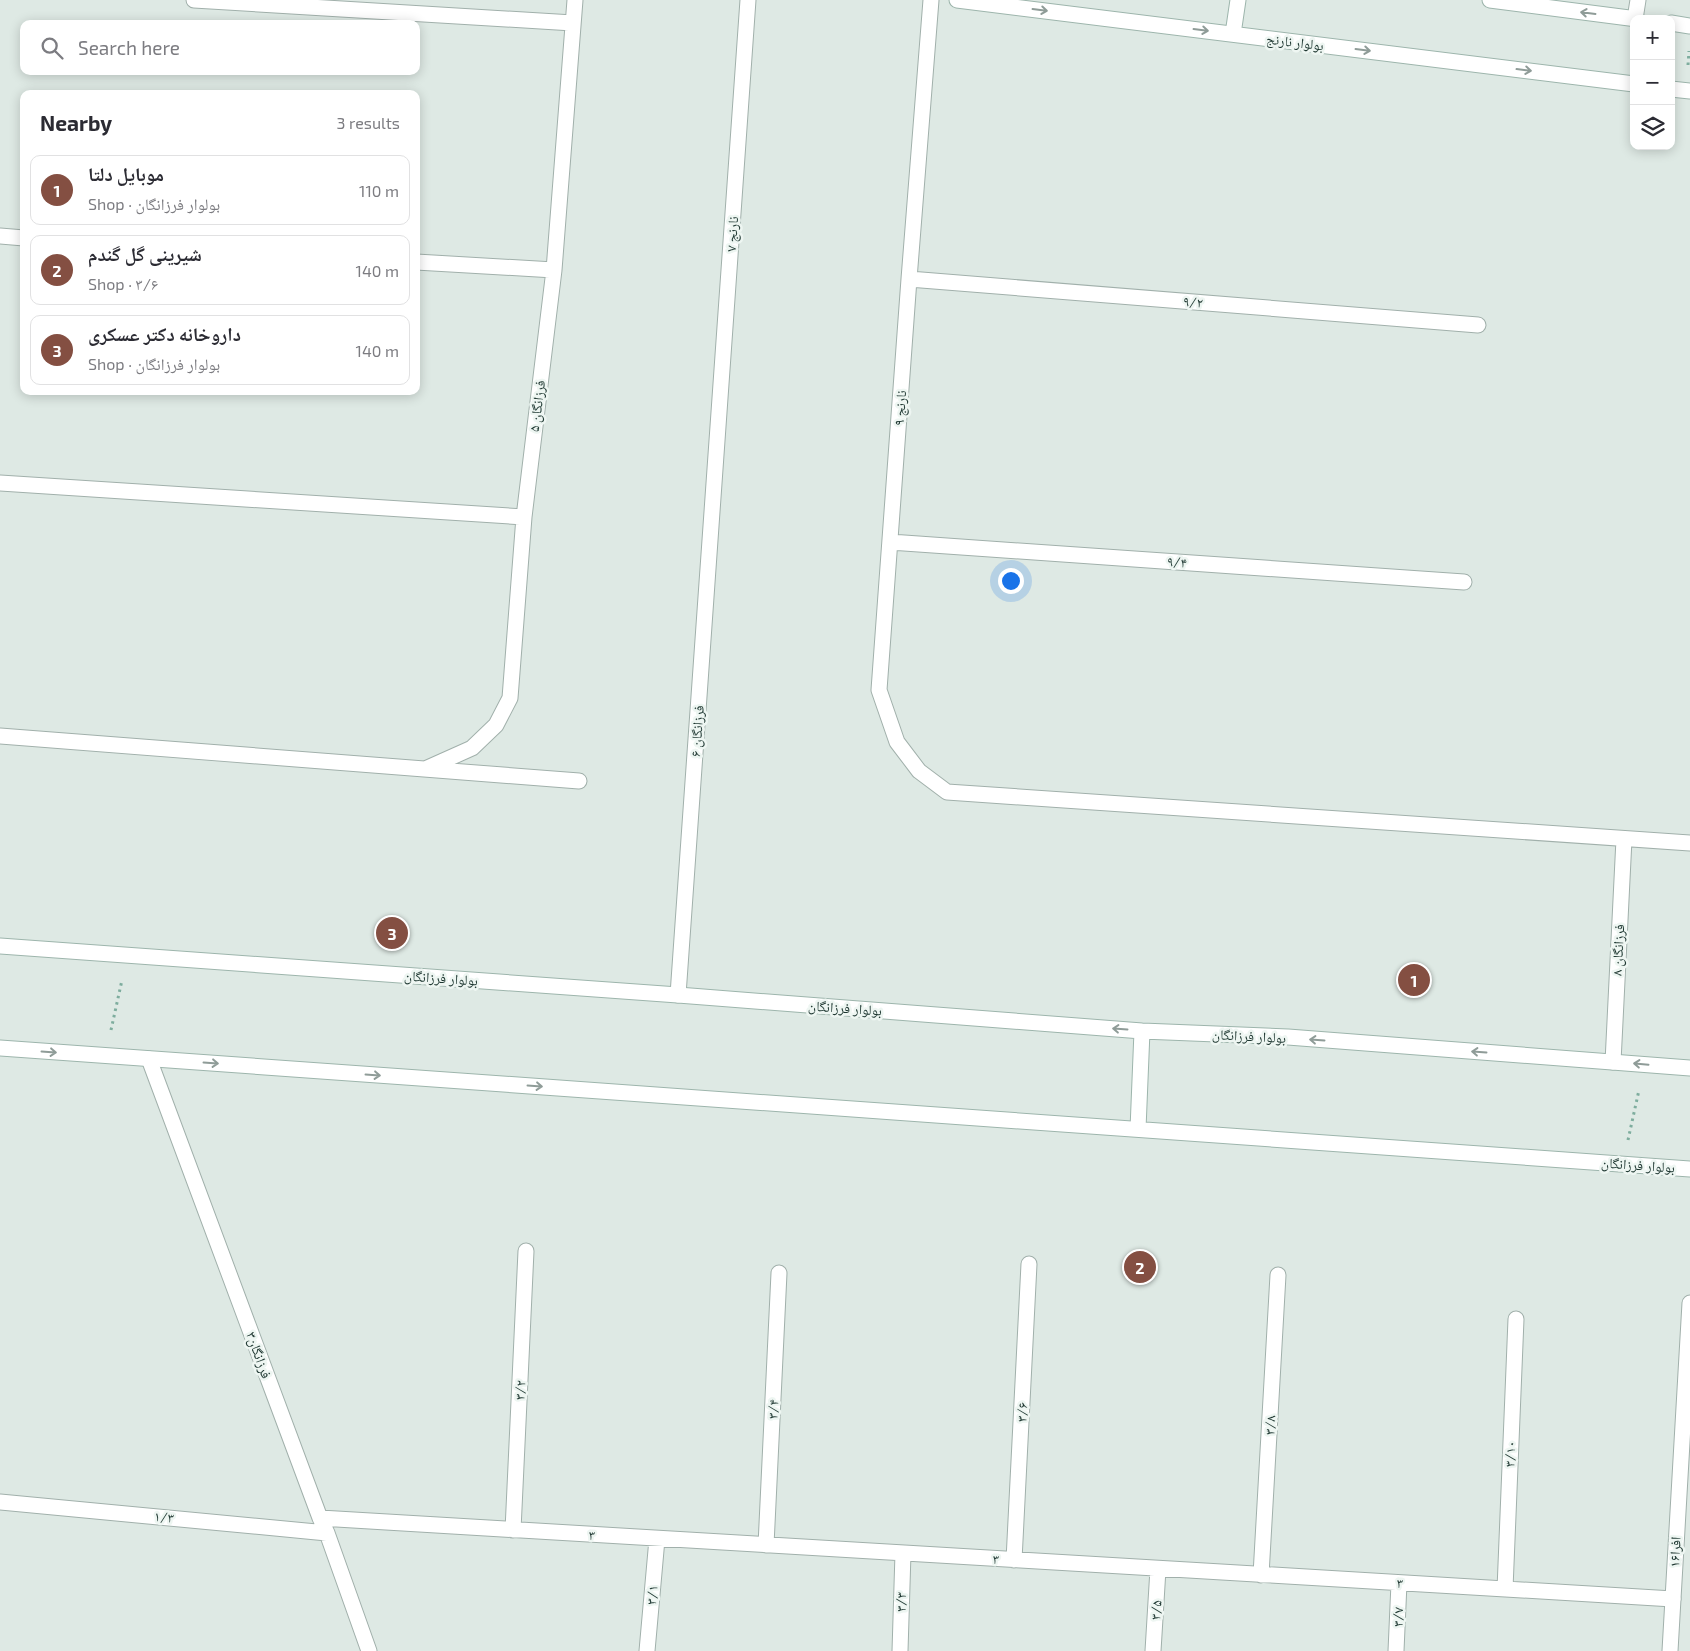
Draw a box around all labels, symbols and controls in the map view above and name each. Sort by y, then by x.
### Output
one-way arrow [1032,5,1048,15]
one-way arrow [1581,7,1597,17]
map controls [1630,15,1675,150]
button: + [1630,15,1675,60]
search box [20,20,420,75]
one-way arrow [1193,25,1209,35]
street label: بولوار نارنج [1265,30,1325,55]
icon: search [38,34,66,62]
text: Search here [78,36,180,59]
one-way arrow [1354,45,1370,55]
button: − [1630,60,1675,105]
one-way arrow [1515,66,1531,76]
button: layers [1630,105,1675,150]
text: Nearby [40,110,112,135]
text: 3 results [337,113,400,132]
text: موبایل دلتا [88,162,164,185]
text: 1 [54,181,60,200]
text: 110 m [359,181,399,200]
text: Shop · بولوار فرزانگان [88,194,220,213]
street label: نارنج ۷ [722,216,743,252]
text: شیرینی گل گندم [88,242,202,265]
text: 2 [52,261,62,280]
text: 140 m [356,261,399,280]
text: Shop · ۳/۶ [88,274,158,293]
street label: ۹/۲ [1182,292,1204,311]
text: داروخانه دکتر عسکری [88,322,241,345]
text: 3 [52,341,62,360]
text: 140 m [356,341,399,360]
text: Shop · بولوار فرزانگان [88,354,220,373]
street label: فرزانگان ۵ [525,379,549,433]
street label: نارنج ۹ [890,390,911,426]
street label: ۹/۴ [1167,552,1188,571]
your location [998,568,1024,594]
street label: فرزانگان ۶ [686,704,708,757]
pin: 3 [376,914,408,952]
street label: فرزانگان ۸ [1608,924,1628,976]
pin: 1 [1398,961,1430,999]
street label: بولوار فرزانگان [403,966,479,990]
street label: بولوار فرزانگان [807,996,883,1020]
one-way arrow [1112,1024,1128,1034]
street label: بولوار فرزانگان [1212,1025,1287,1047]
one-way arrow [1310,1035,1326,1044]
one-way arrow [40,1047,56,1056]
one-way arrow [1472,1047,1488,1057]
one-way arrow [202,1059,218,1068]
one-way arrow [1634,1060,1650,1069]
one-way arrow [365,1070,381,1080]
one-way arrow [527,1082,543,1091]
street label: بولوار فرزانگان [1600,1153,1676,1177]
pin: 2 [1124,1248,1156,1286]
street label: فرزانگان۳ [242,1329,276,1381]
street label: ۳/۲ [510,1380,529,1400]
street label: ۳/۴ [763,1399,782,1419]
street label: ۳/۶ [1012,1402,1031,1422]
street label: ۳/۸ [1260,1415,1279,1435]
street label: ۳/۱۰ [1501,1441,1518,1467]
street label: ۱/۳ [153,1507,175,1526]
street label: ۳ [588,1526,596,1543]
street label: ۱۶افرا [1665,1536,1685,1568]
street label: ۳ [992,1550,1000,1567]
street label: ۳ [1396,1574,1404,1591]
street label: ۳/۱ [642,1584,661,1606]
street label: ۳/۳ [892,1592,909,1612]
street label: ۳/۵ [1146,1599,1165,1620]
street label: ۳/۷ [1389,1607,1406,1627]

